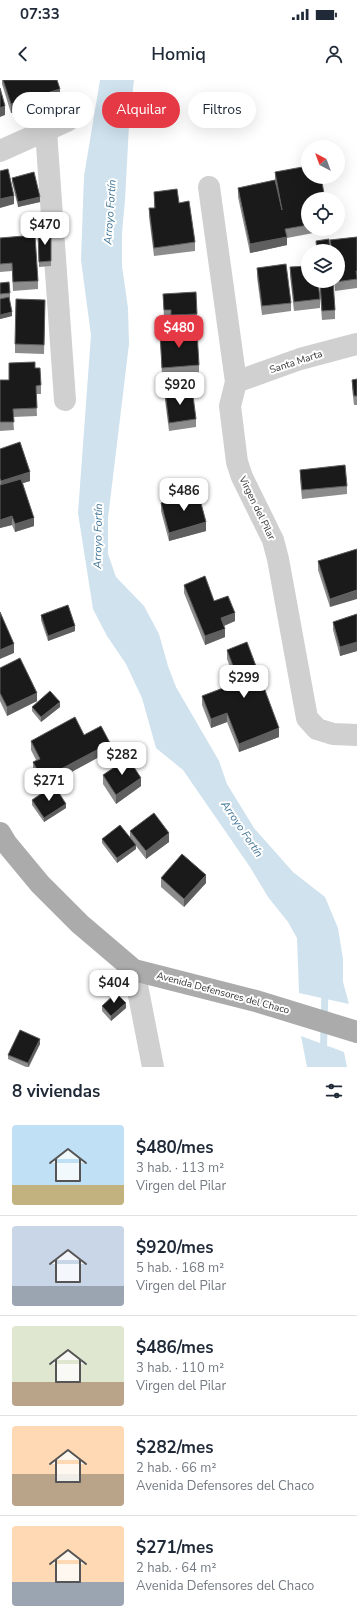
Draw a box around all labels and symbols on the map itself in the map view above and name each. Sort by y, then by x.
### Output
north arrow [301,140,345,184]
water label: Arroyo Fortín [100,179,120,246]
pin: $470 [21,212,69,246]
pin: $480 [155,315,203,349]
street label: Santa Marta [268,347,324,377]
pin: $920 [156,372,204,406]
street label: Virgen del Pilar [235,473,279,543]
pin: $486 [160,478,208,512]
water label: Arroyo Fortín [90,503,106,570]
pin: $299 [220,665,268,699]
pin: $282 [98,742,146,776]
pin: $271 [25,768,73,802]
water label: Arroyo Fortín [217,797,266,860]
street label: Avenida Defensores del Chaco [155,968,291,1018]
pin: $404 [90,970,138,1004]

